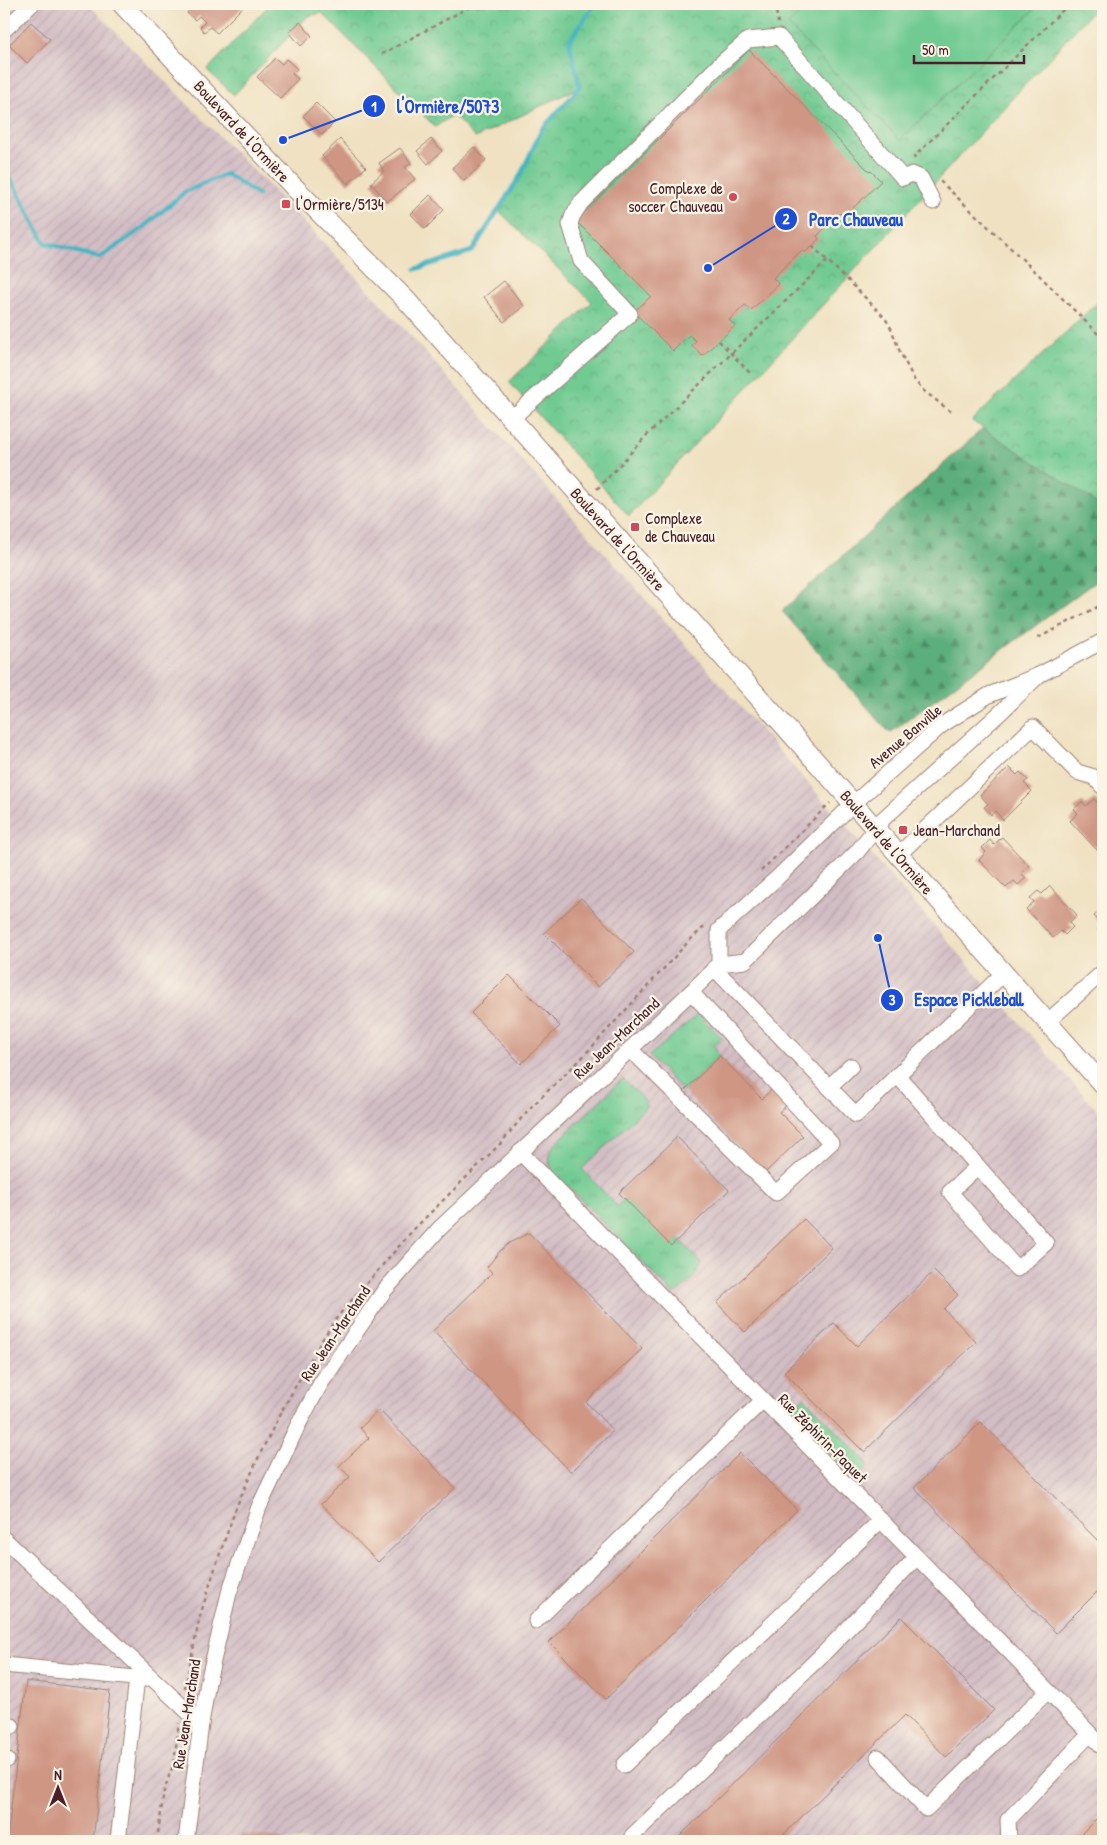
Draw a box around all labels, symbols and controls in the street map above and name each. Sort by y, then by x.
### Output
scale bar [914,32,1024,64]
text: 50 m [922,39,949,60]
street label: Boulevard de l'Ormière [189,75,295,187]
callout: l'Ormière/5073 [362,90,509,123]
text: l'Ormière/5073 [397,94,499,119]
text: 1 [371,96,377,117]
place label: Complexe de soccer Chauveau [628,177,724,217]
marker: Complexe de soccer Chauveau [727,191,739,203]
place label: l'Ormière/5134 [296,193,384,215]
marker: l'Ormière/5134 [280,198,292,210]
callout: Parc Chauveau [774,203,913,236]
text: Parc Chauveau [809,207,904,232]
text: 2 [782,208,790,229]
street label: Boulevard de l'Ormière [566,483,671,596]
place label: Complexe de Chauveau [645,507,715,547]
marker: Complexe de Chauveau [629,521,641,533]
street label: Avenue Banville [864,699,947,773]
street label: Boulevard de l'Ormière [835,785,939,899]
place label: Jean-Marchand [913,819,1000,841]
marker: Jean-Marchand [897,824,909,836]
callout: Espace Pickleball [879,983,1034,1016]
text: Espace Pickleball [914,987,1025,1013]
text: 3 [889,989,896,1010]
street label: Rue Jean-Marchand [568,992,664,1084]
street label: Rue Jean-Marchand [295,1281,375,1385]
street label: Rue Zéphirin-Paquet [773,1388,873,1488]
street label: Rue Jean-Marchand [166,1658,206,1770]
north arrow [32,1762,82,1812]
text: N [54,1765,62,1784]

